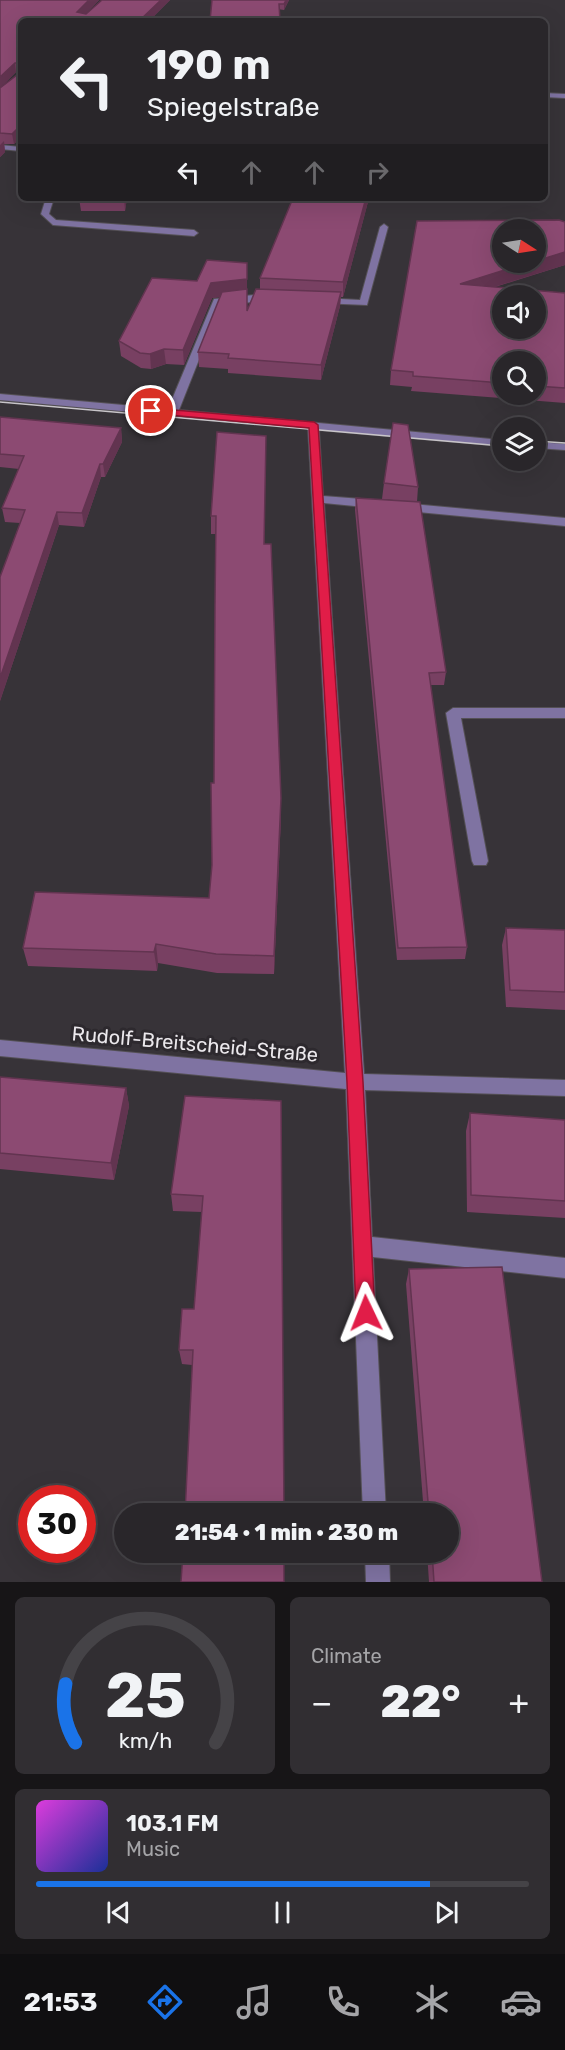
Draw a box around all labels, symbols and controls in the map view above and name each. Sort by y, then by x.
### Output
text: 190 m [147,40,271,90]
icon: left [48,42,126,120]
text: Spiegelstraße [147,91,320,123]
icon: left [172,156,205,189]
icon: ahead [235,156,268,189]
icon: ahead [298,156,331,189]
icon: right [361,156,394,189]
north arrow [492,219,546,273]
map controls [492,219,546,471]
button: sound [492,285,546,339]
button: search [492,351,546,405]
pin [125,385,176,436]
icon: arrive [134,394,167,427]
button: layers [492,417,546,471]
street label: Rudolf-Breitscheid-Straße [71,1021,319,1067]
position arrow [334,1281,398,1345]
speed limit sign: 30 [18,1485,96,1563]
text: 21:54 · 1 min · 230 m [175,1519,398,1546]
text: Climate [311,1644,382,1668]
text: 25 [105,1659,185,1733]
text: 22° [381,1675,460,1728]
text: − [311,1683,332,1722]
text: + [508,1683,529,1722]
text: km/h [118,1728,172,1753]
text: 103.1 FM [126,1810,219,1837]
text: Music [126,1837,180,1861]
icon: previous [102,1896,135,1929]
icon: pause [266,1896,299,1929]
icon: next [430,1896,463,1929]
icon: directions [144,1981,186,2023]
icon: music [233,1981,275,2023]
icon: phone [322,1981,364,2023]
icon: climate [411,1981,453,2023]
icon: car [500,1981,542,2023]
text: 21:53 [23,1986,98,2018]

